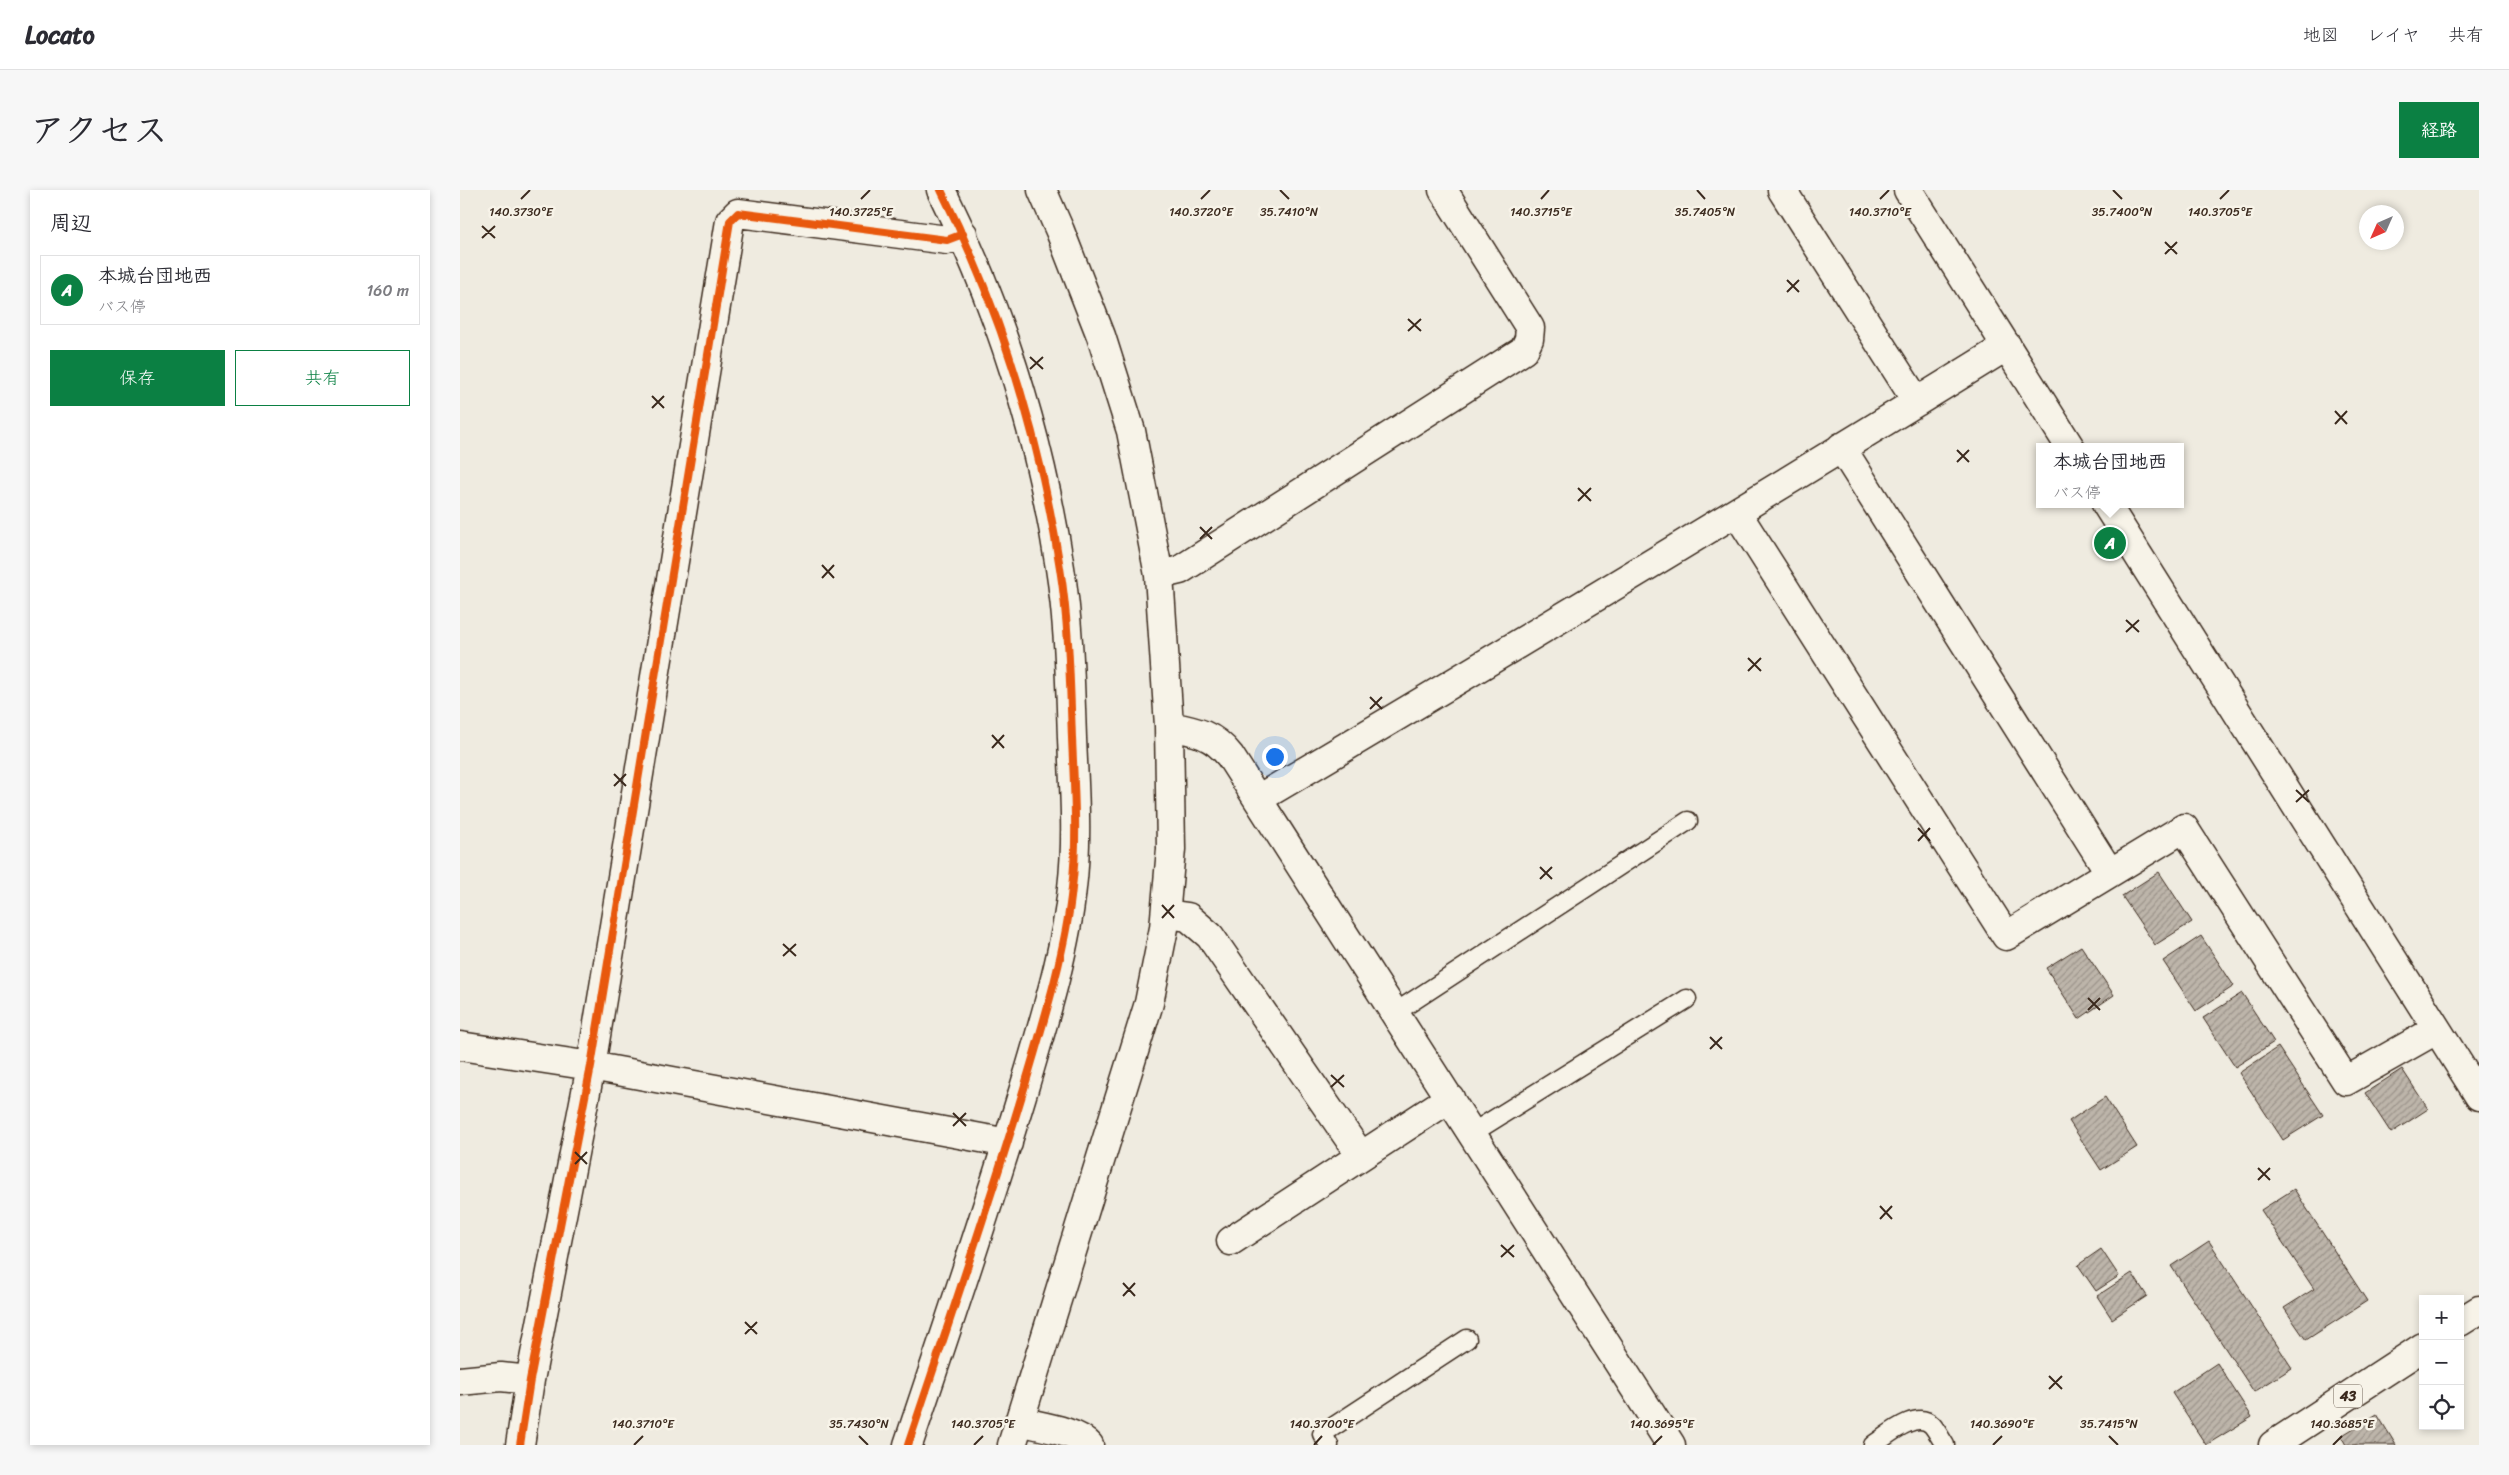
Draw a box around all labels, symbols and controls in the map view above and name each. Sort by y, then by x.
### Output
text: Locato [25,14,95,56]
text: 地図 [2303,19,2339,51]
text: レイヤ [2367,19,2420,51]
text: 共有 [2448,19,2484,51]
text: アクセス [30,99,168,161]
button: 経路 [2399,102,2479,158]
text: 140.3730°E [489,201,554,223]
text: 140.3725°E [829,201,894,223]
text: 140.3720°E [1169,201,1234,223]
text: 35.7410°N [1260,201,1319,223]
text: 140.3715°E [1510,201,1573,223]
text: 35.7405°N [1675,201,1736,223]
text: 140.3710°E [1849,201,1912,223]
text: 35.7400°N [2092,201,2153,223]
text: 140.3705°E [2188,201,2253,223]
text: 周辺 [50,204,92,242]
north arrow [2359,205,2404,250]
text: 本城台団地西 [98,259,212,292]
text: A [62,276,72,305]
text: 160 m [366,276,409,305]
text: バス停 [98,292,146,321]
button: 保存 [50,350,225,406]
button: 共有 [235,350,410,406]
popup [2036,443,2184,508]
text: 本城台団地西 [2053,445,2167,478]
text: バス停 [2053,478,2101,507]
pin: A [2094,524,2126,562]
your location [1262,744,1288,770]
map controls [2419,1295,2464,1430]
button: + [2419,1295,2464,1340]
button: − [2419,1340,2464,1385]
road number: 43 [2334,1384,2362,1408]
button: locate [2419,1385,2464,1430]
text: 140.3710°E [612,1413,675,1435]
text: 35.7430°N [829,1413,889,1435]
text: 140.3705°E [951,1413,1016,1435]
text: 140.3700°E [1290,1413,1355,1435]
text: 140.3695°E [1630,1413,1695,1435]
text: 140.3690°E [1970,1413,2035,1435]
text: 35.7415°N [2080,1413,2139,1435]
text: 140.3685°E [2310,1413,2375,1435]

